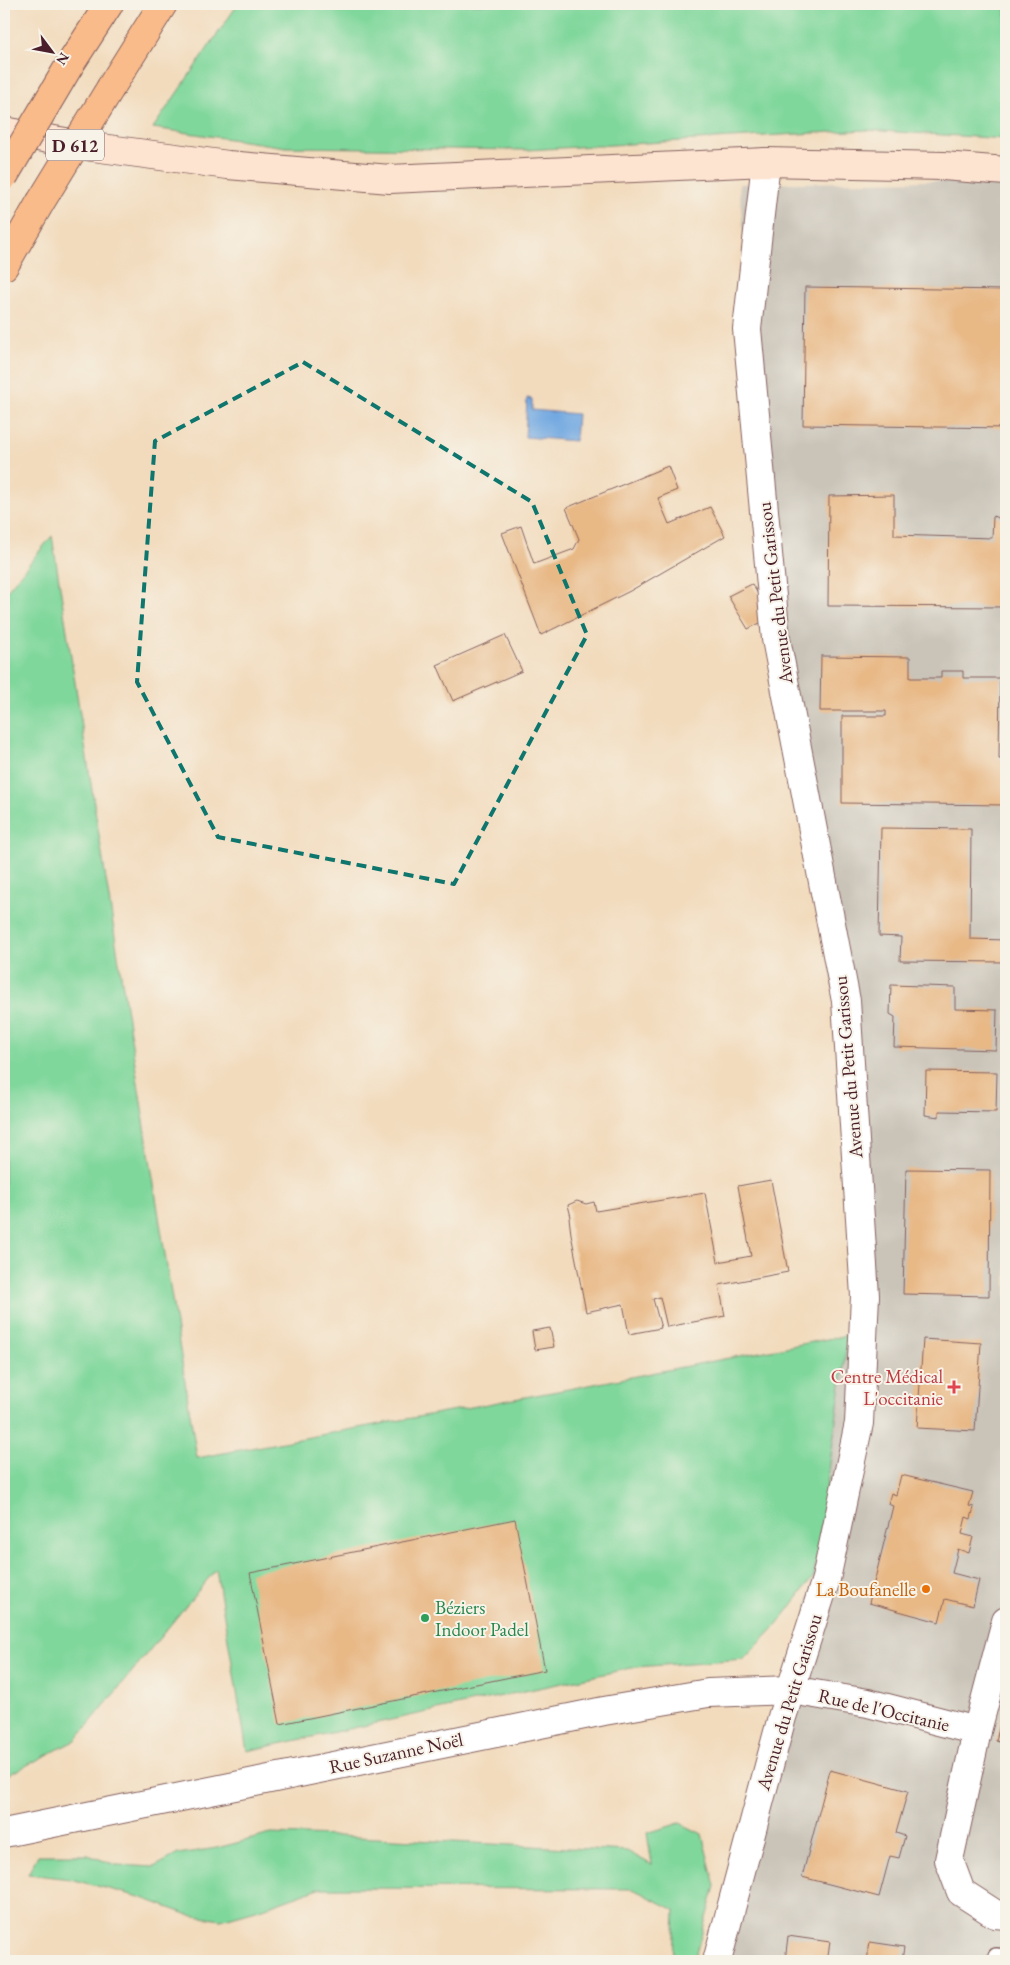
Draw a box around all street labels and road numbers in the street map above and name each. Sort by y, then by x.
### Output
road number: D 612 [46,130,104,160]
street label: Avenue du Petit Garissou [751,501,799,686]
street label: Avenue du Petit Garissou [828,975,869,1160]
street label: Avenue du Petit Garissou [750,1611,828,1794]
street label: Rue de l'Occitanie [816,1683,952,1737]
street label: Rue Suzanne Noël [327,1727,466,1779]

